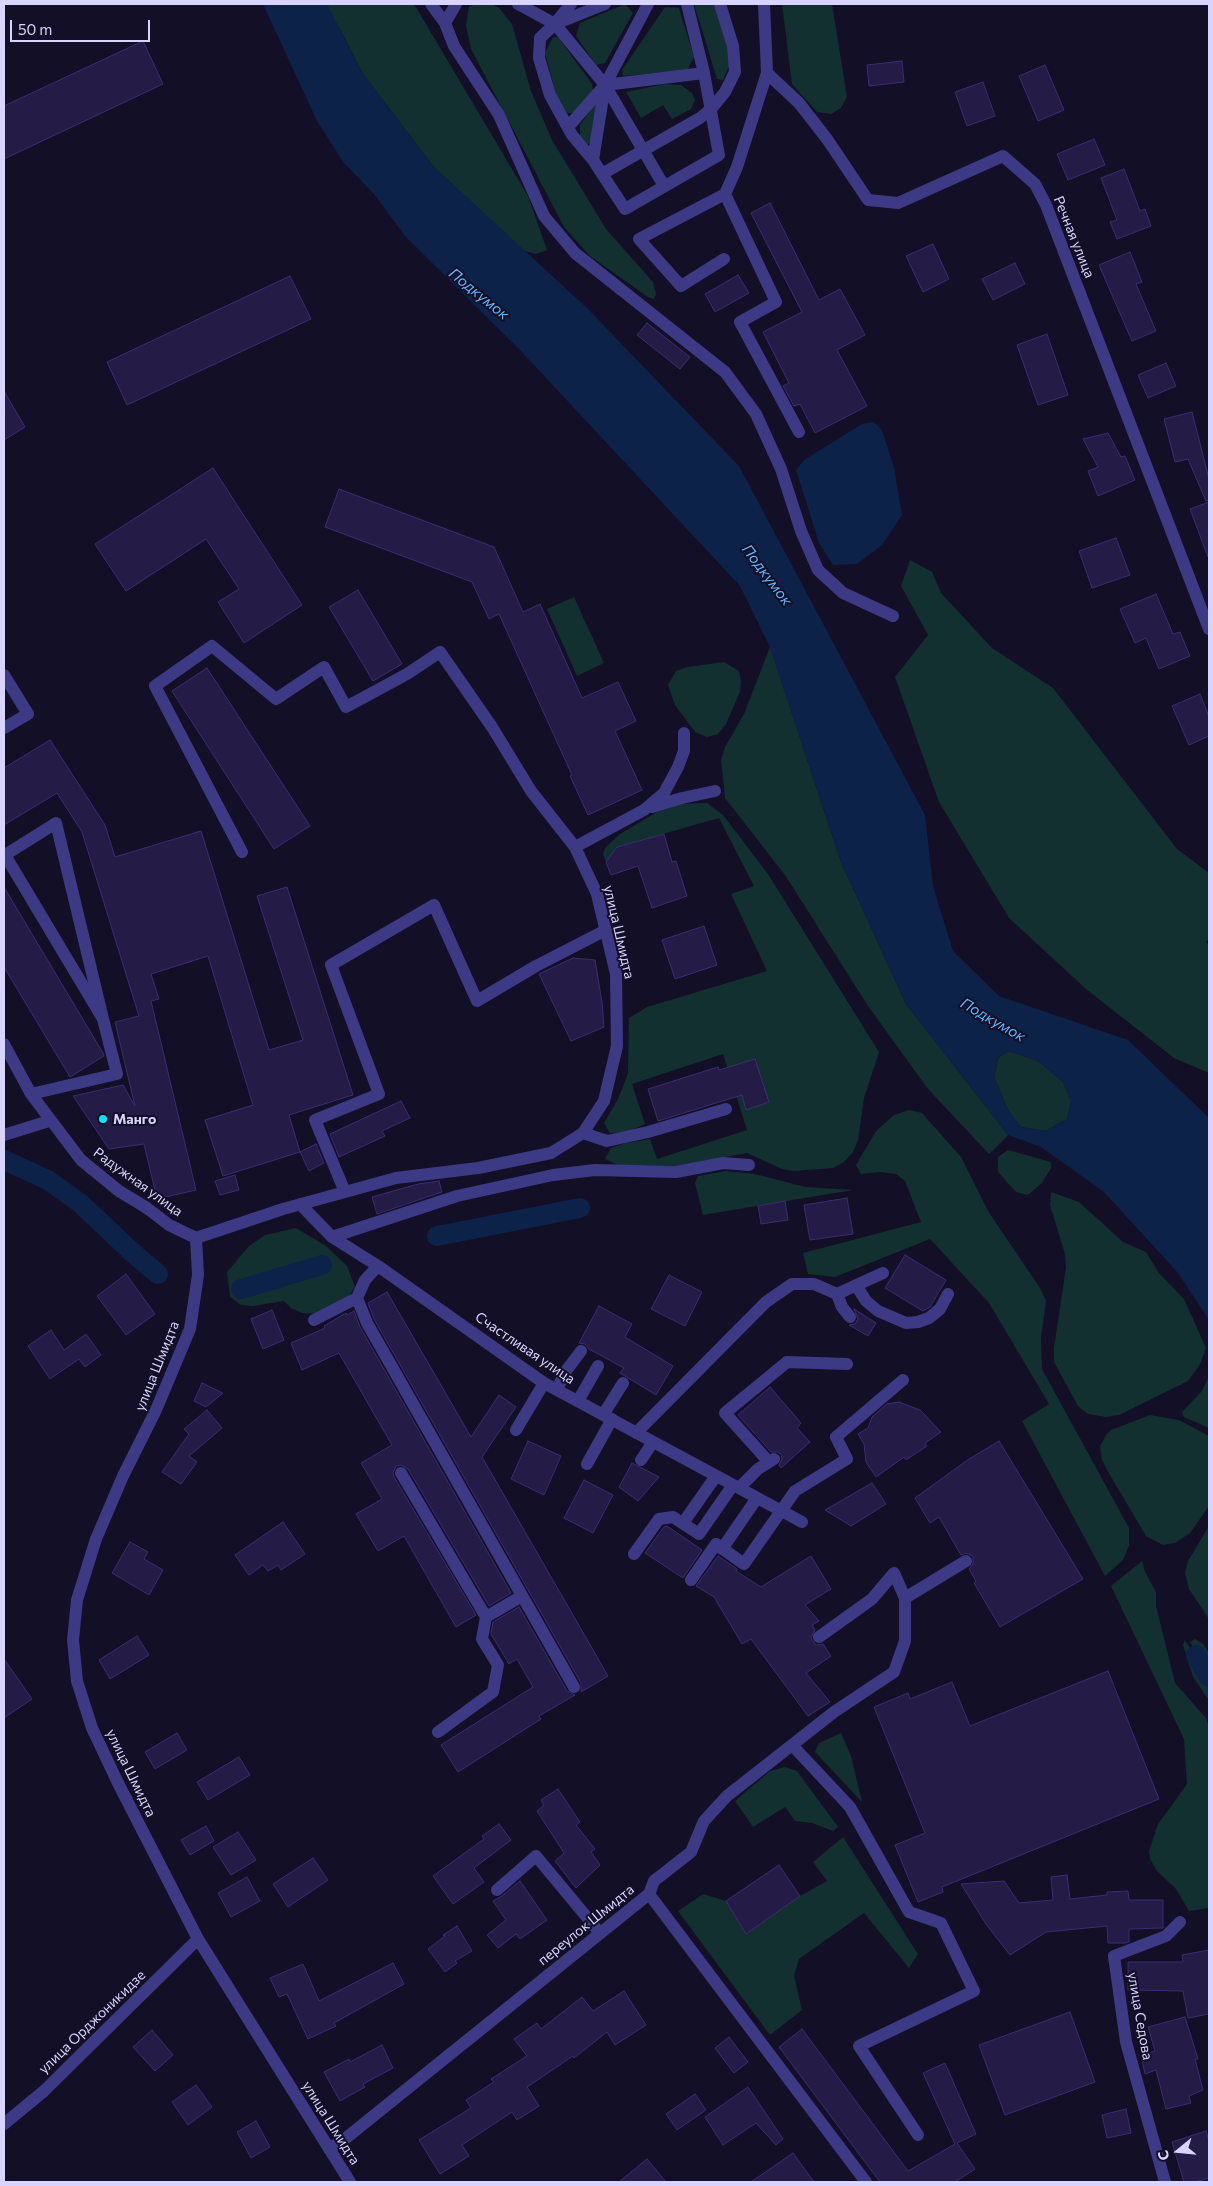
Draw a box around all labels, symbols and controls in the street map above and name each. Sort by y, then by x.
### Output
scale bar [12,10,152,42]
text: 50 m [18,20,52,38]
street label: Речная улица [1050,194,1098,280]
water label: Подкумок [445,264,513,324]
water label: Подкумок [738,541,796,609]
street label: улица Шмидта [600,884,638,980]
water label: Подкумок [957,994,1029,1046]
place label: Манго [113,1111,156,1127]
marker: Манго [97,1113,109,1125]
street label: Радужная улица [90,1144,186,1220]
street label: Счастливая улица [472,1308,578,1388]
street label: улица Шмидта [131,1319,183,1413]
street label: улица Шмидта [102,1726,160,1820]
street label: переулок Шмидта [535,1881,637,1969]
street label: улица Орджоникидзе [35,1967,149,2077]
street label: улица Седова [1124,1971,1156,2061]
street label: улица Шмидта [299,2078,363,2168]
north arrow [1153,2126,1203,2176]
text: С [1154,2148,1173,2163]

